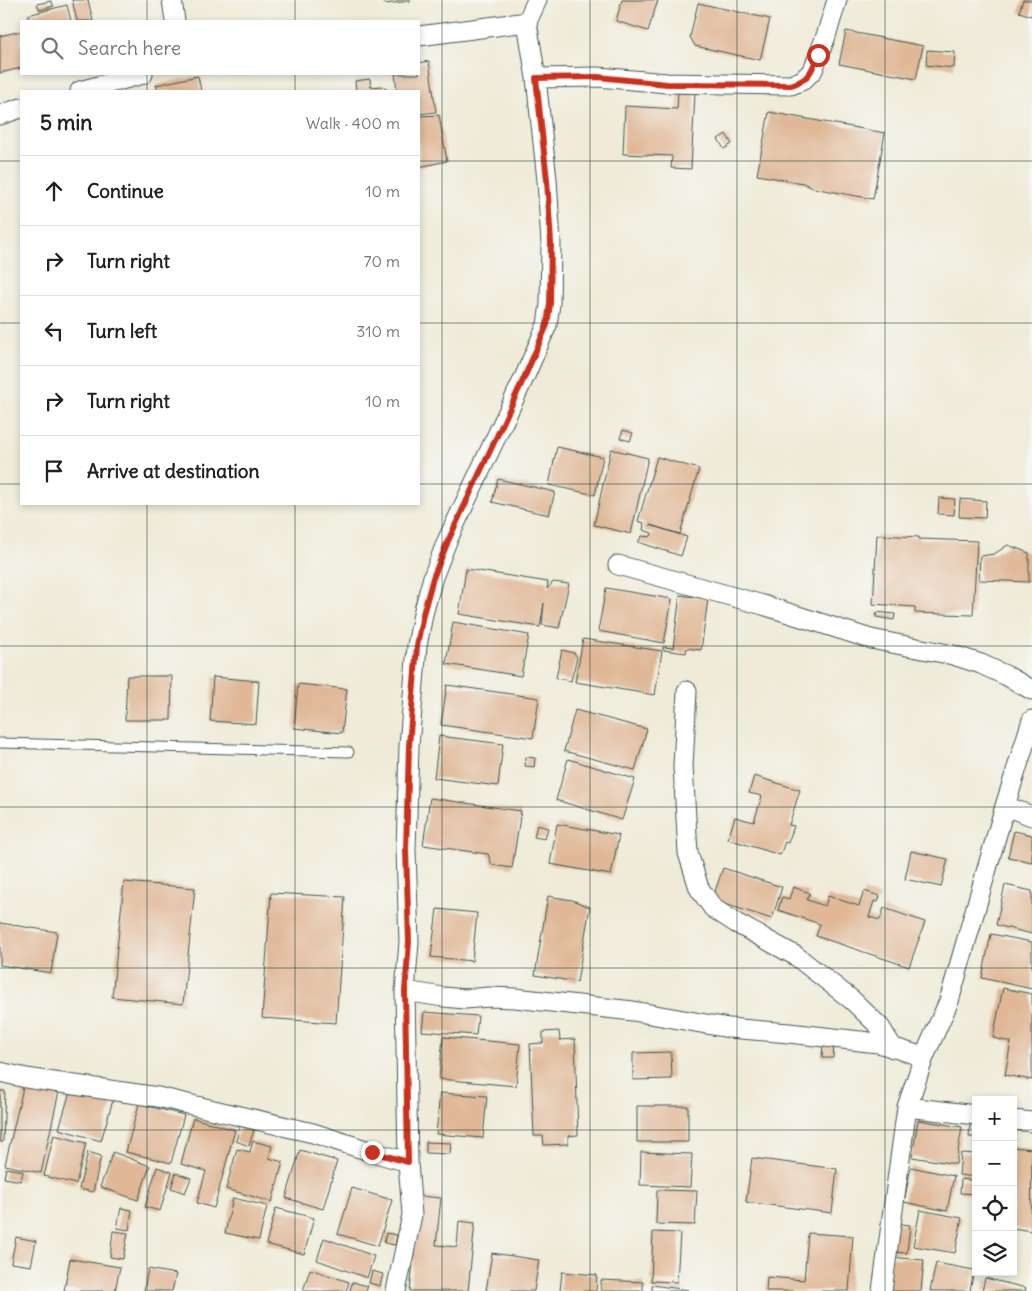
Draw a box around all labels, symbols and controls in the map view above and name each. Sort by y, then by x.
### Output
search box [20,20,420,75]
icon: search [38,34,66,62]
text: Search here [78,36,181,60]
route start [807,44,830,67]
text: 5 min [40,109,92,136]
text: Walk · 400 m [306,113,400,133]
icon: ahead [40,177,68,205]
text: Continue [87,179,164,203]
text: 10 m [365,181,400,201]
icon: right [40,247,68,275]
text: Turn right [87,249,170,273]
text: 70 m [364,251,400,271]
icon: left [40,317,68,345]
text: Turn left [87,319,157,343]
text: 310 m [356,321,400,341]
icon: right [40,387,68,415]
text: Turn right [87,389,170,413]
text: 10 m [365,391,400,411]
icon: arrive [40,457,68,485]
text: Arrive at destination [87,459,260,483]
map controls [972,1096,1017,1276]
button: + [972,1096,1017,1141]
route end [361,1141,384,1164]
button: − [972,1141,1017,1186]
button: locate [972,1186,1017,1231]
button: layers [972,1231,1017,1276]

